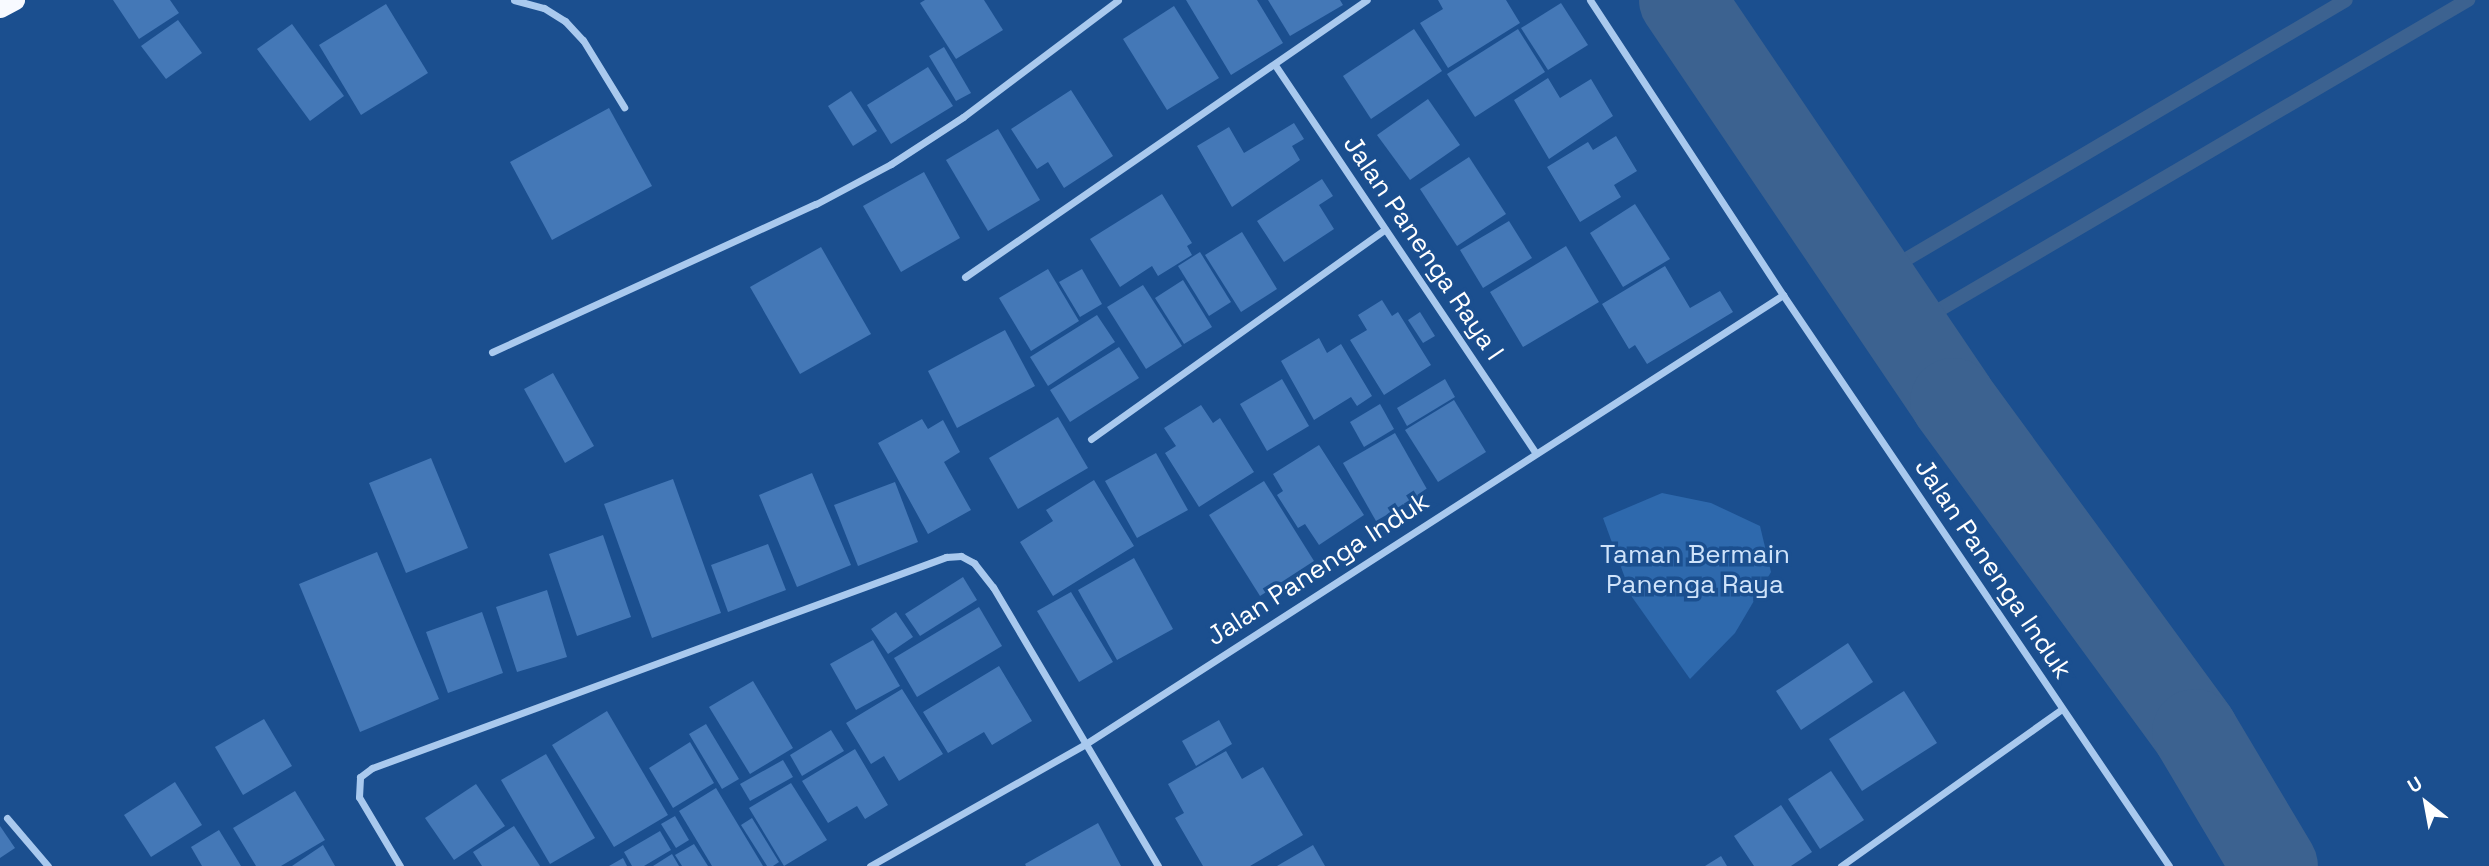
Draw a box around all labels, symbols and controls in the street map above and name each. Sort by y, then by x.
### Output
street label: Jalan Panenga Raya I [1336,130,1510,366]
street label: Jalan Panenga Induk [1908,453,2078,685]
street label: Jalan Panenga Induk [1201,486,1435,652]
park label: Taman Bermain Panenga Raya [1600,539,1790,600]
north arrow [2391,768,2461,838]
text: U [2403,771,2427,799]

